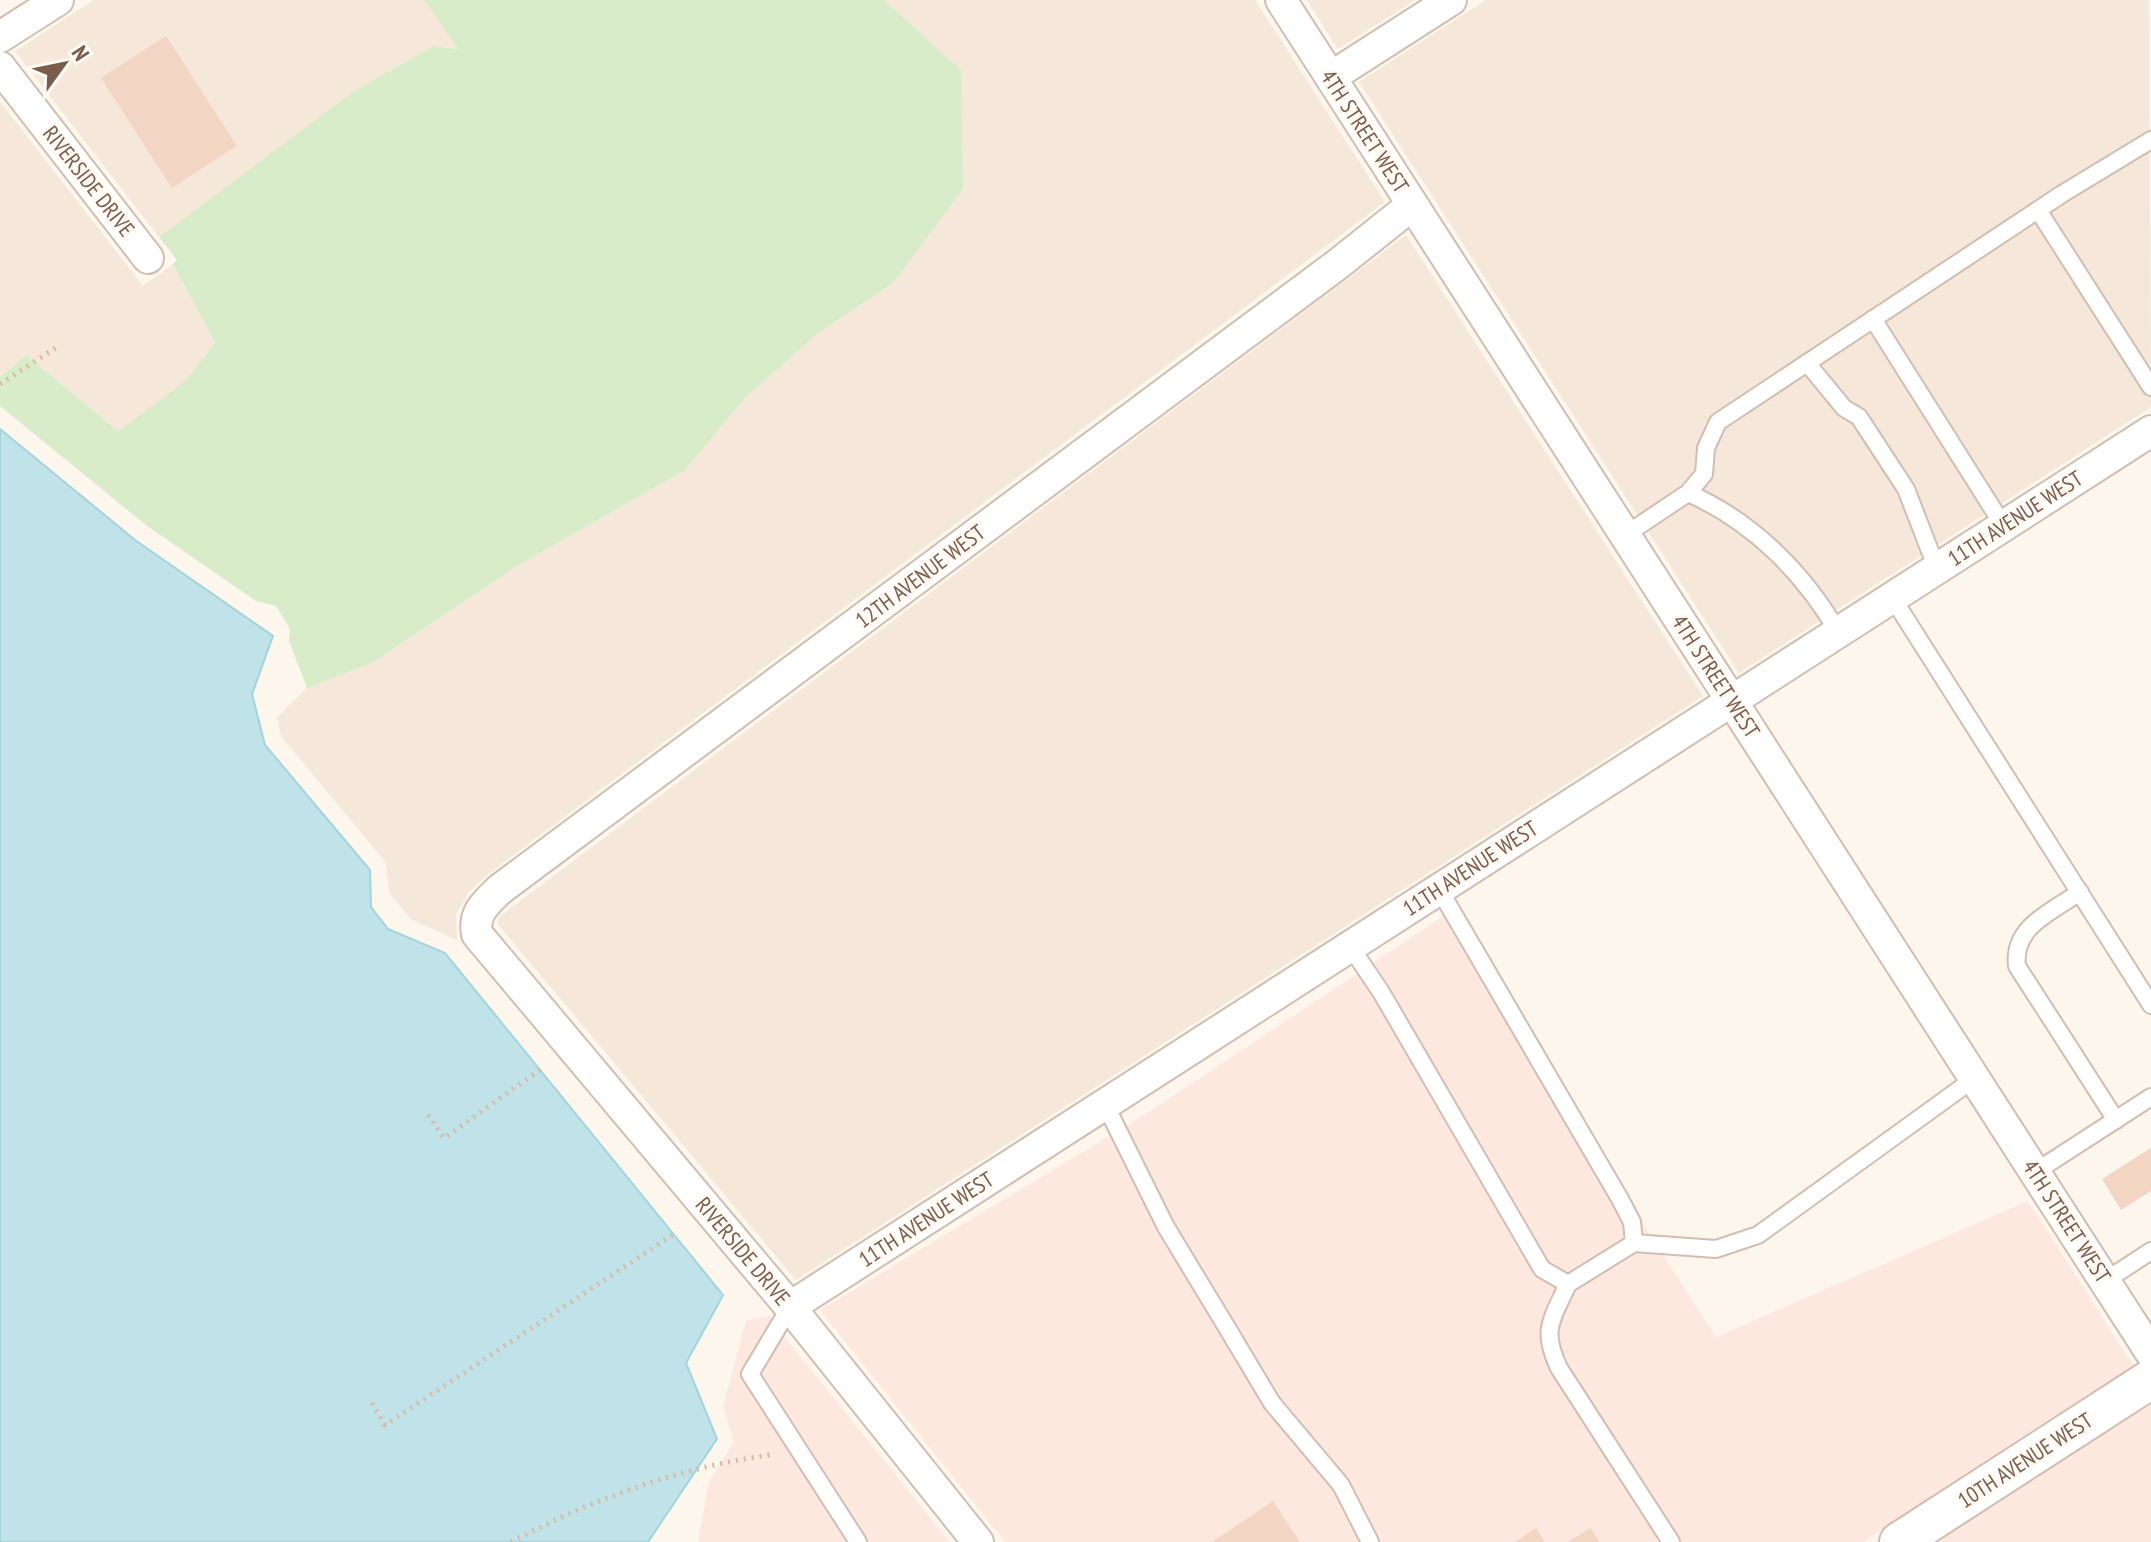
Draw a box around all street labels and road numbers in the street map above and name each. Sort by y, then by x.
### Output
street label: 4TH STREET WEST [1315,64,1415,198]
street label: RIVERSIDE DRIVE [37,120,141,242]
street label: 11TH AVENUE WEST [1942,464,2088,572]
street label: 12TH AVENUE WEST [850,518,991,634]
street label: 4TH STREET WEST [1666,609,1766,743]
street label: 11TH AVENUE WEST [1397,814,1543,922]
street label: 4TH STREET WEST [2017,1154,2117,1288]
street label: 11TH AVENUE WEST [853,1165,999,1273]
street label: RIVERSIDE DRIVE [690,1191,796,1311]
street label: 10TH AVENUE WEST [1952,1406,2098,1514]

